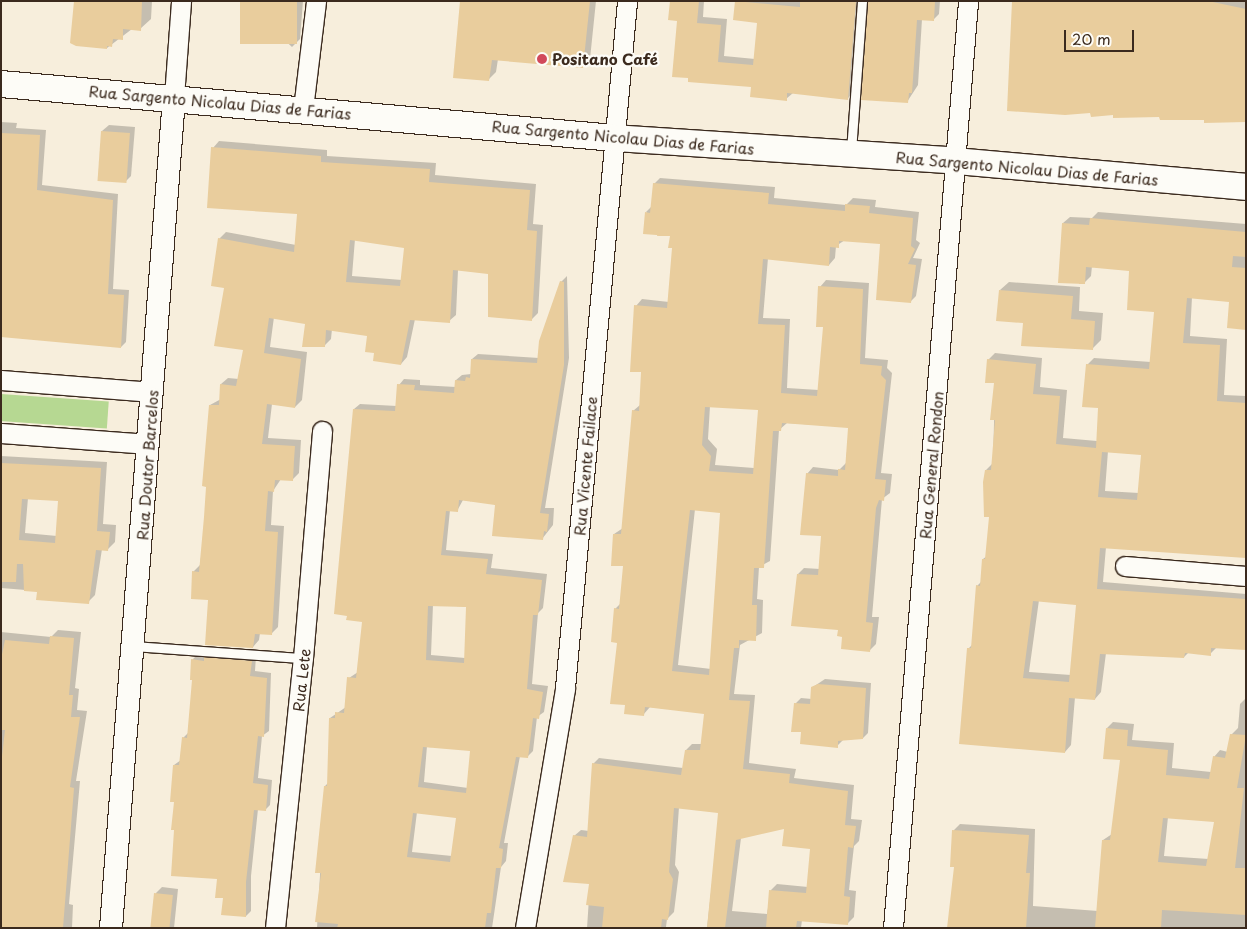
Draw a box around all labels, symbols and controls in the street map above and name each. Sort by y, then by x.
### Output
scale bar [1067,20,1137,52]
text: 20 m [1072,27,1111,50]
place label: Positano Café [552,50,658,68]
marker: Positano Café [536,53,548,65]
street label: Rua Sargento Nicolau Dias de Farias [87,81,353,123]
street label: Rua Sargento Nicolau Dias de Farias [490,116,756,158]
street label: Rua Sargento Nicolau Dias de Farias [894,147,1160,189]
street label: Rua Doutor Barcelos [133,389,161,541]
street label: Rua General Rondon [916,390,946,540]
street label: Rua Vicente Failace [570,394,600,538]
street label: Rua Lete [289,647,313,713]

